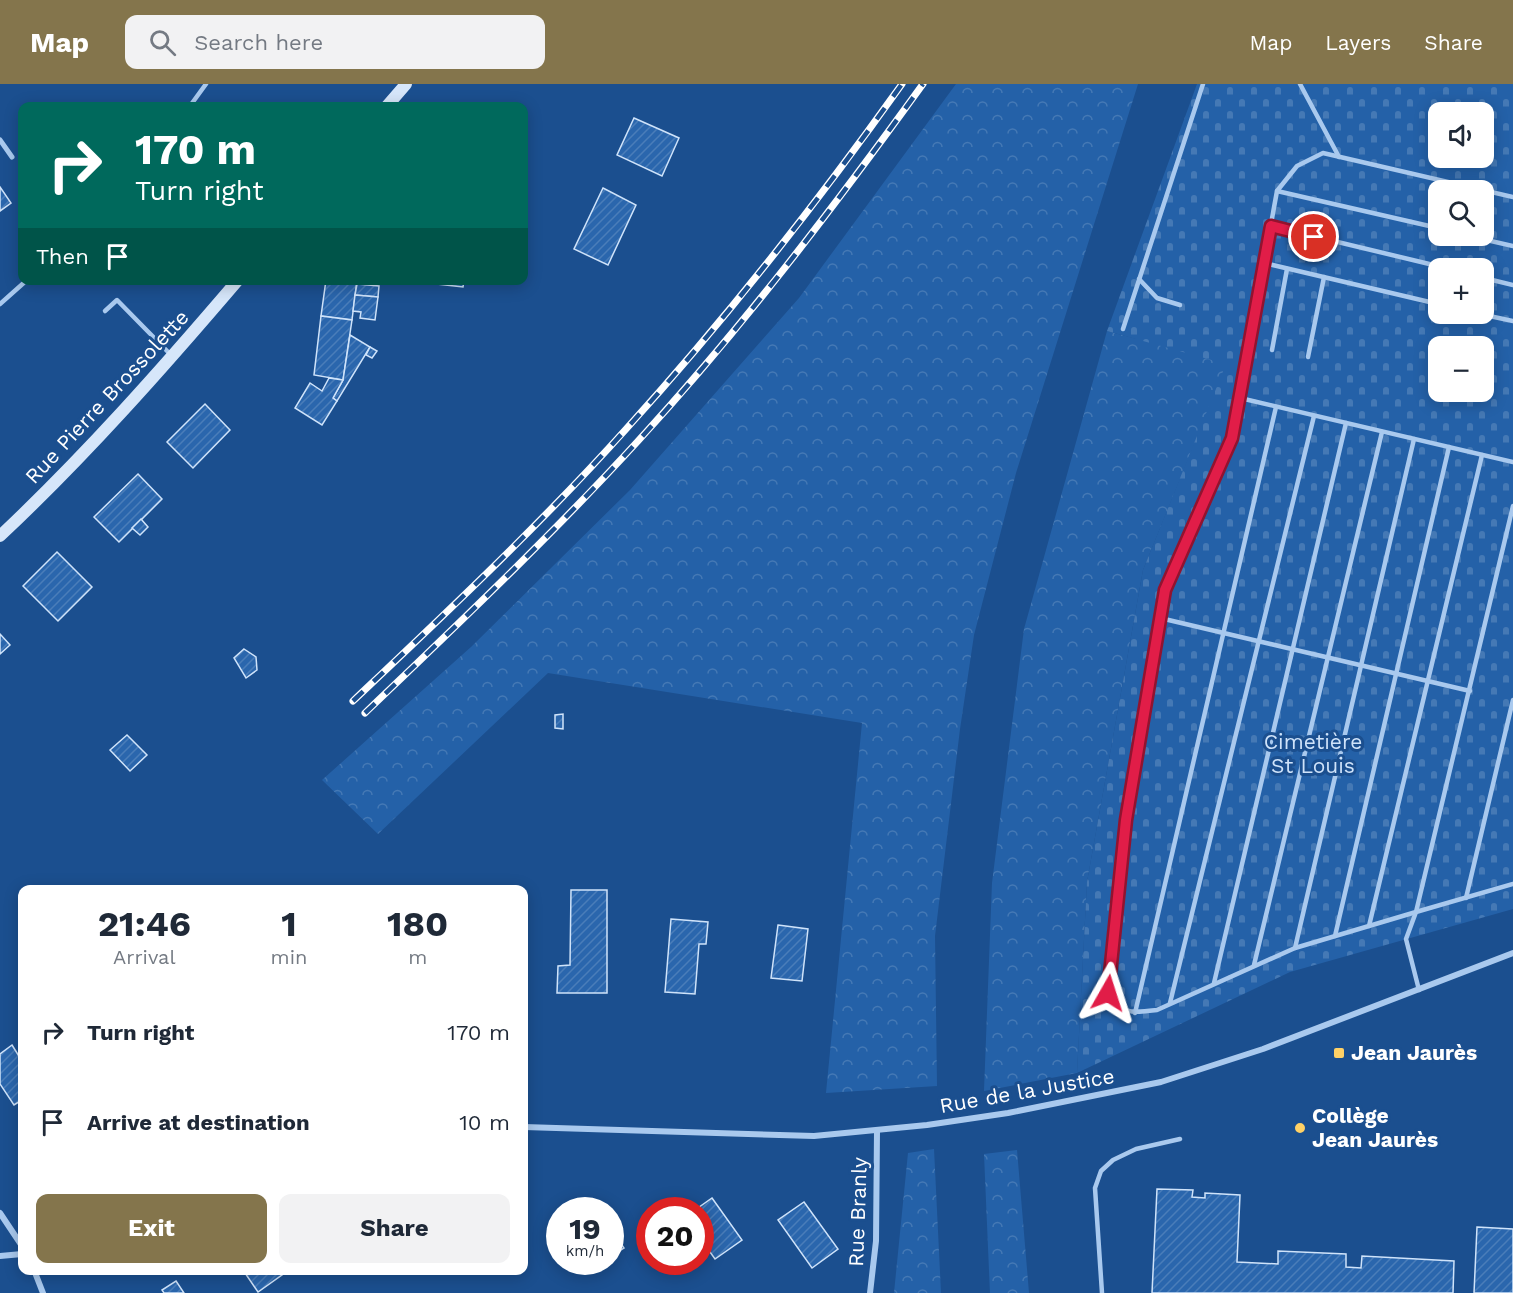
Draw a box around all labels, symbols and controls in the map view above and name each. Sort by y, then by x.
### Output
search box [125,15,545,69]
text: Map [30,26,89,59]
icon: search [146,26,179,59]
text: Search here [194,30,323,55]
text: Map [1249,30,1292,55]
text: Layers [1325,30,1391,55]
text: Share [1424,30,1483,55]
map controls [1428,102,1494,402]
button: sound [1428,102,1494,168]
text: 170 m [135,125,256,174]
icon: right [36,126,114,204]
text: Turn right [135,175,264,207]
button: search [1428,180,1494,246]
pin [1288,211,1339,262]
icon: arrive [1297,220,1330,253]
icon: arrive [101,240,134,273]
text: Then [36,244,89,269]
button: + [1428,258,1494,324]
street label: Rue Pierre Brossolette [20,305,194,489]
button: − [1428,336,1494,402]
park label: Cimetière St Louis [1264,729,1362,778]
text: 21:46 [98,903,191,945]
text: 1 [281,903,297,945]
text: 180 [387,903,448,945]
text: Arrival [113,945,176,969]
text: min [271,945,307,969]
text: m [408,945,427,969]
position arrow [1076,961,1140,1025]
icon: right [36,1016,69,1049]
text: Turn right [87,1020,194,1045]
text: 170 m [447,1020,510,1045]
place label: Jean Jaurès [1351,1040,1477,1065]
marker: Jean Jaurès [1332,1046,1346,1060]
street label: Rue de la Justice [938,1063,1116,1118]
place label: Collège Jean Jaurès [1312,1103,1438,1152]
icon: arrive [36,1106,69,1139]
text: Arrive at destination [87,1110,310,1135]
text: 10 m [459,1110,510,1135]
marker: Collège Jean Jaurès [1293,1121,1307,1135]
street label: Rue Branly [843,1157,872,1267]
button: Exit [36,1194,267,1263]
button: Share [279,1194,510,1263]
speed limit sign: 20 [636,1197,714,1275]
text: 19 [569,1211,601,1246]
text: km/h [566,1242,604,1260]

